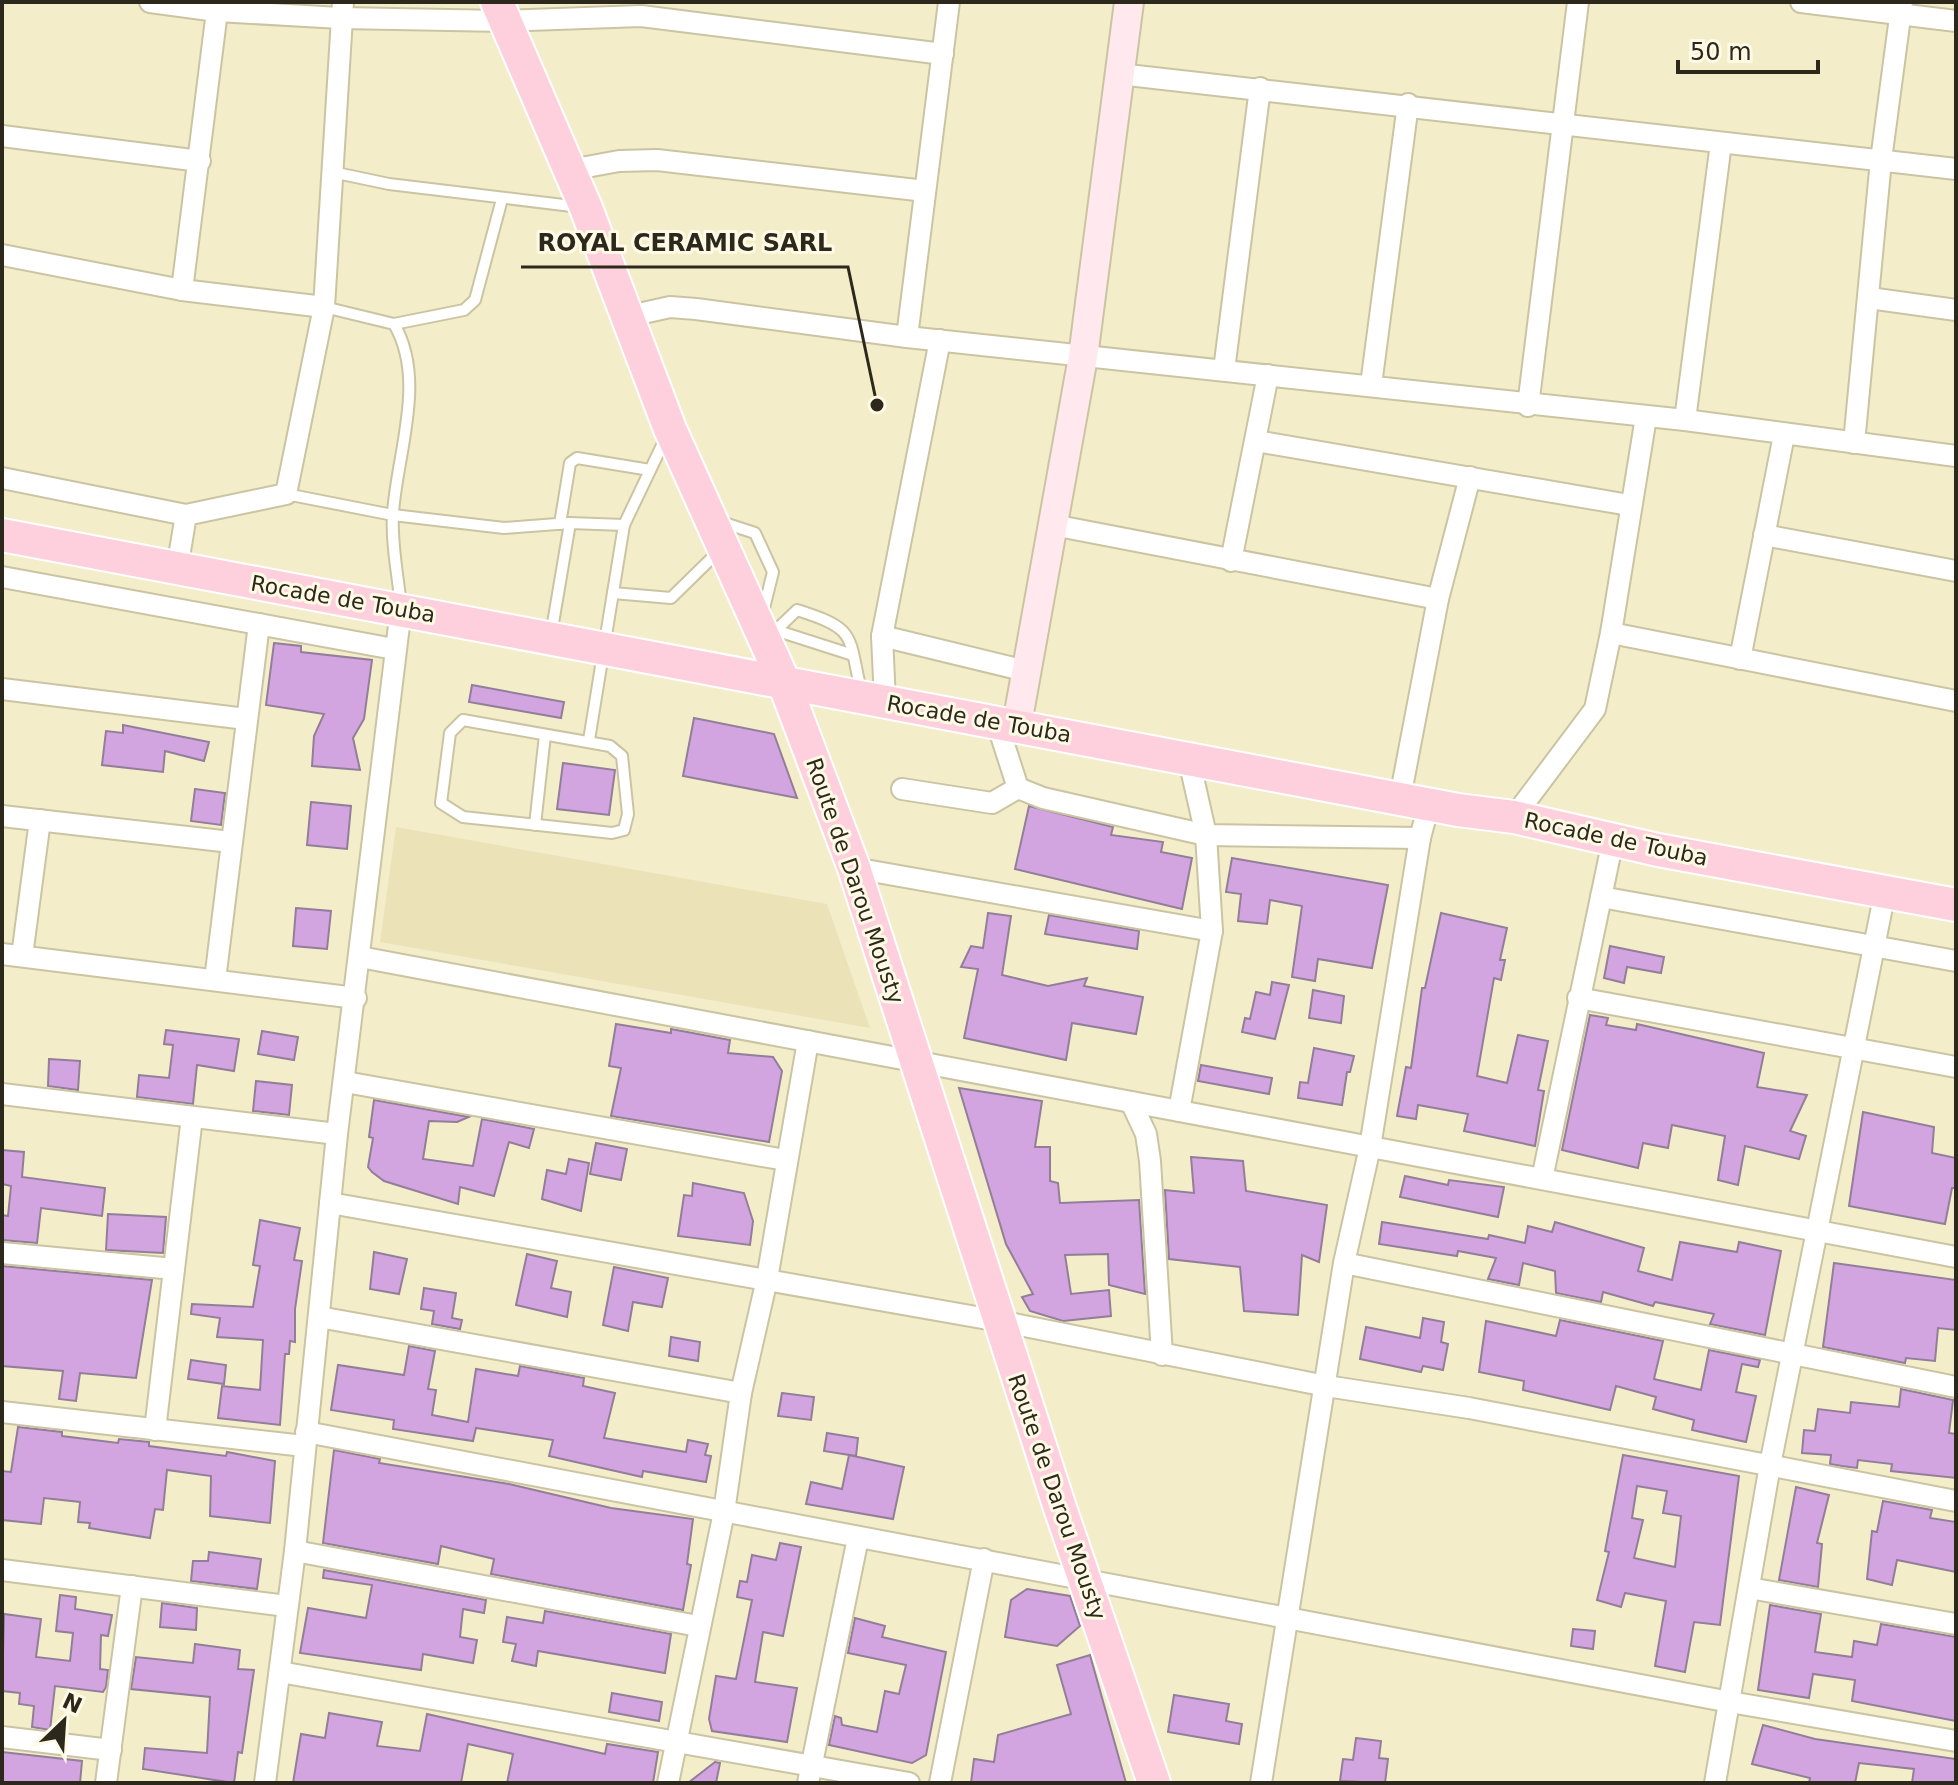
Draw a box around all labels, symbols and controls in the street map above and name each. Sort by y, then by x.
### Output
scale bar [1678,24,1818,74]
text: 50 m [1690,38,1752,66]
callout: ROYAL CERAMIC SARL [521,219,848,267]
text: ROYAL CERAMIC SARL [538,229,832,257]
street label: Rocade de Touba [249,570,437,628]
street label: Rocade de Touba [885,690,1073,748]
street label: Route de Darou Mousty [801,755,909,1007]
street label: Rocade de Touba [1522,807,1710,871]
street label: Route de Darou Mousty [1003,1371,1111,1623]
north arrow [24,1681,104,1761]
text: N [59,1688,86,1719]

